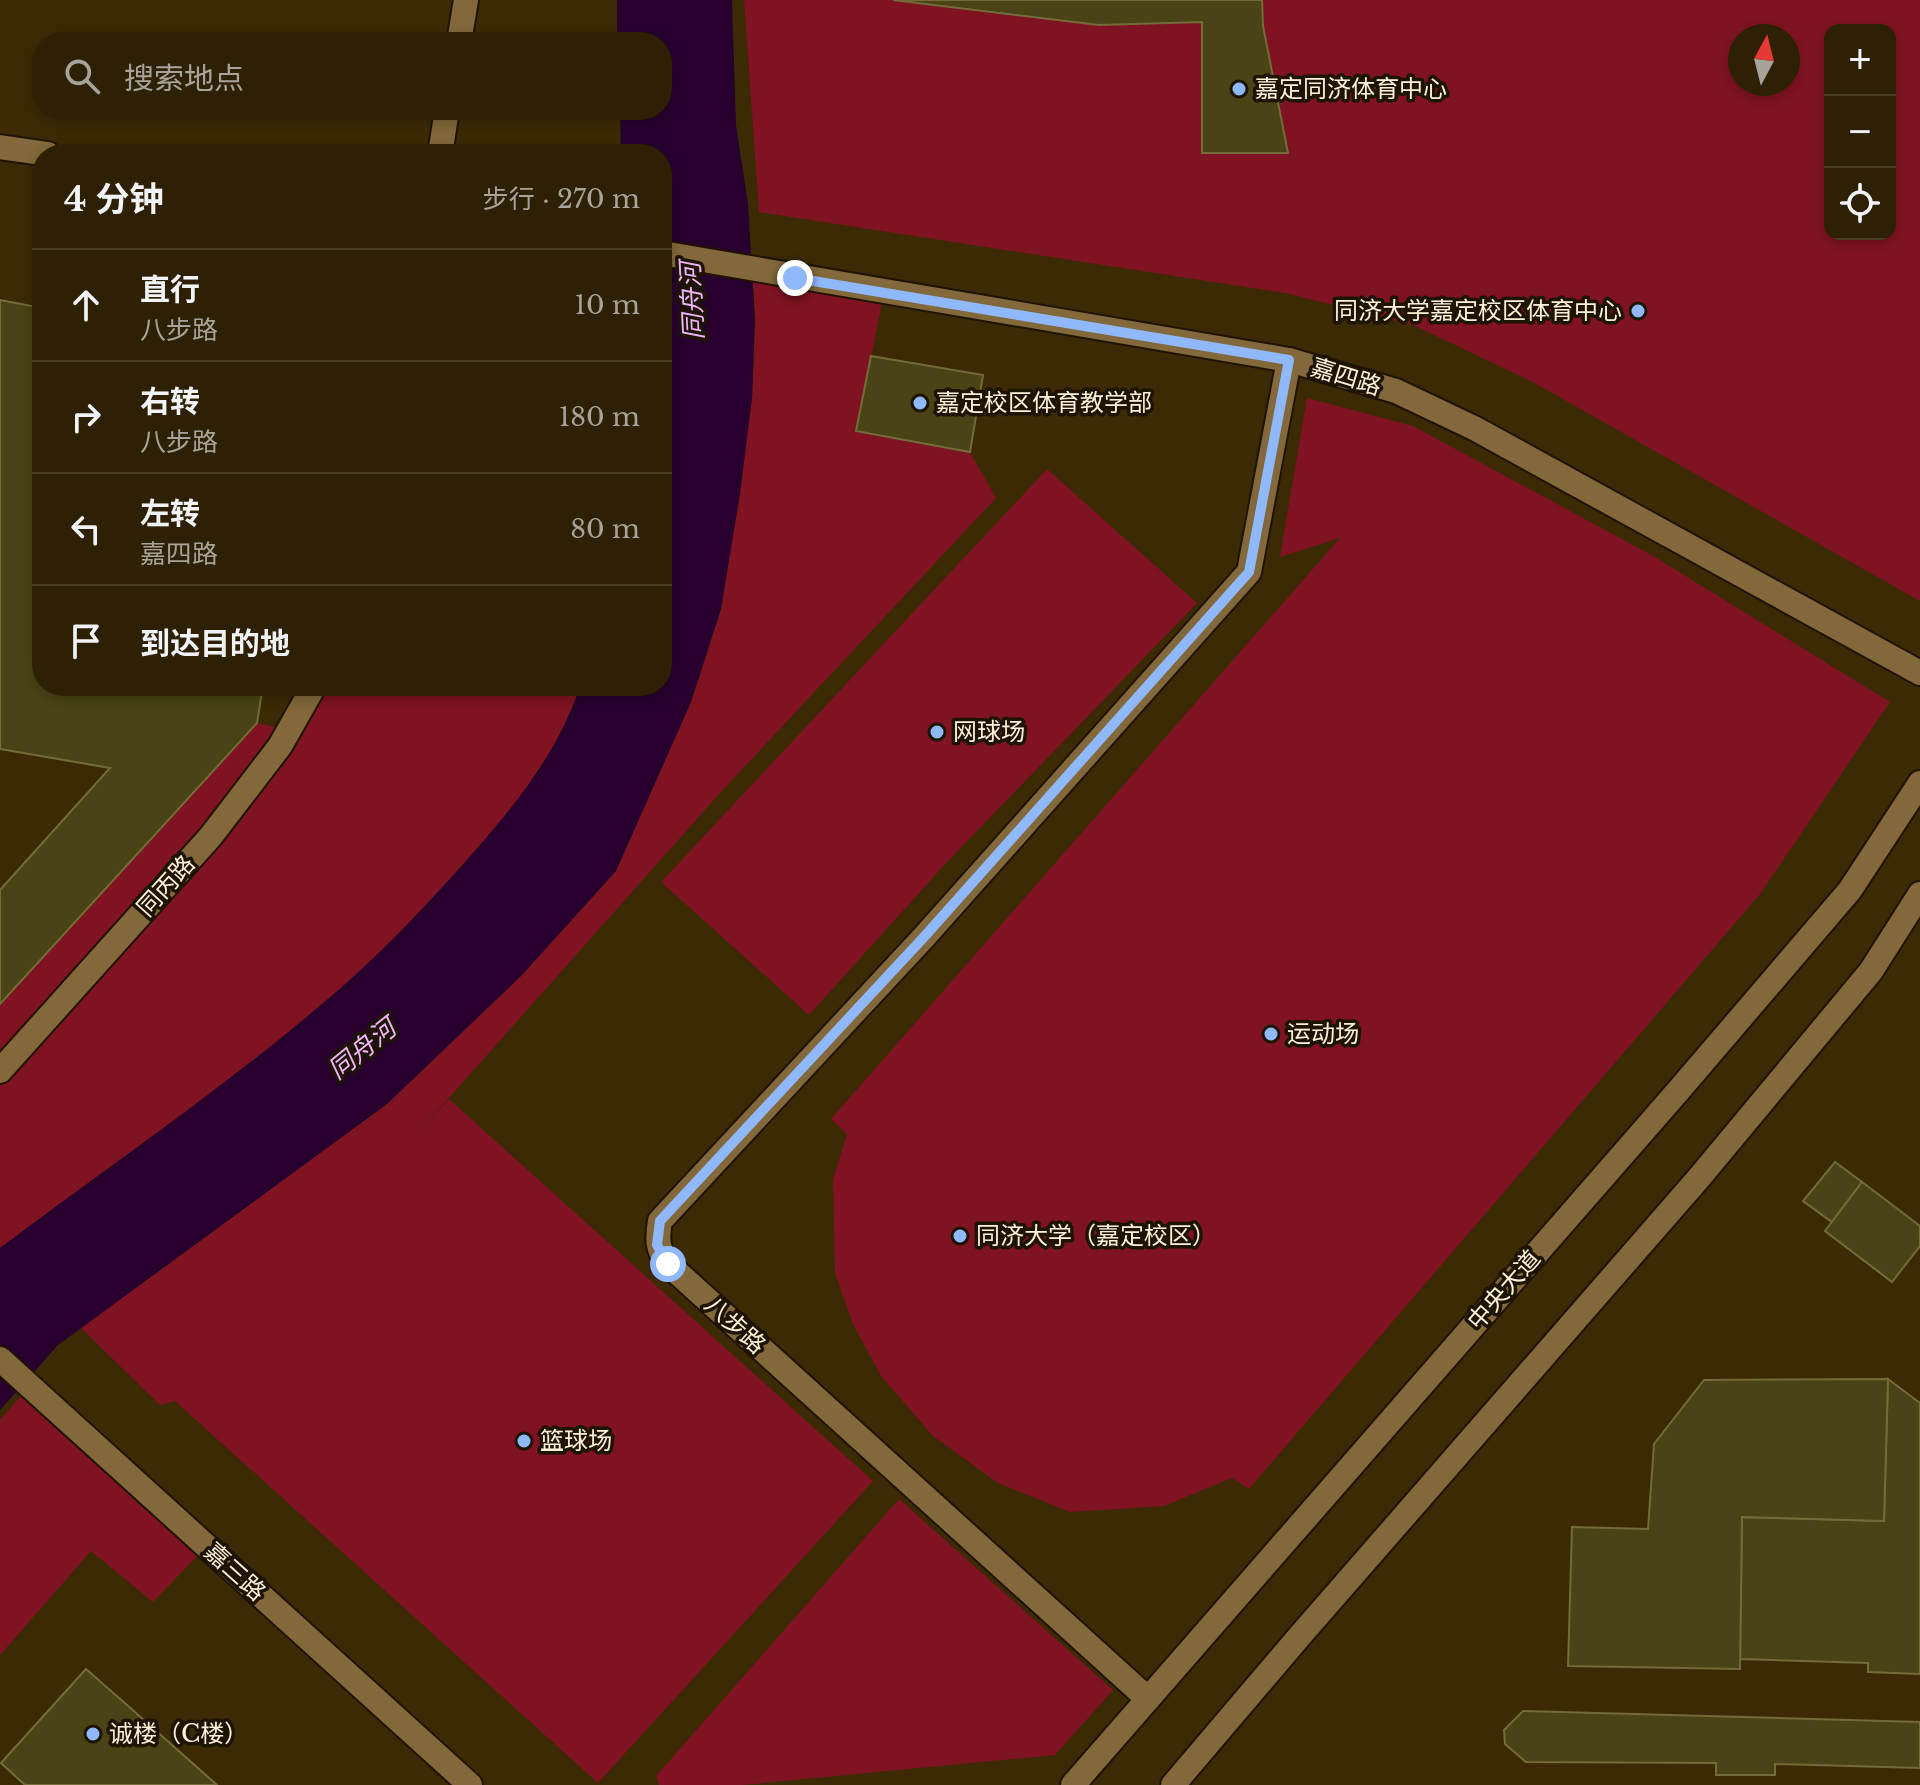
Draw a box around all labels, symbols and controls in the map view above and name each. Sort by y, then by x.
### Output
north arrow [1728,24,1800,96]
map controls [1824,24,1896,240]
button: + [1824,24,1896,96]
search box [32,32,672,120]
icon: search [60,54,104,98]
text: 搜索地点 [124,60,244,97]
place label: 嘉定同济体育中心 [1255,74,1447,103]
marker: 嘉定同济体育中心 [1230,80,1248,98]
button: − [1824,96,1896,168]
button: locate [1824,168,1896,240]
text: 4 分钟 [64,178,164,220]
text: 步行 · 270 m [483,183,640,215]
water label: 同舟河 [674,256,710,341]
route end [777,260,813,296]
text: 直行 [140,271,200,308]
icon: ahead [64,283,108,327]
text: 10 m [574,289,640,321]
place label: 同济大学嘉定校区体育中心 [1334,296,1622,325]
marker: 同济大学嘉定校区体育中心 [1629,302,1647,320]
text: 八步路 [140,314,218,346]
street label: 嘉四路 [1307,352,1385,401]
text: 右转 [140,383,200,420]
place label: 嘉定校区体育教学部 [936,388,1152,417]
marker: 嘉定校区体育教学部 [911,394,929,412]
icon: right [64,395,108,439]
text: 180 m [559,401,640,433]
text: 八步路 [140,426,218,458]
text: 左转 [140,495,200,532]
icon: left [64,507,108,551]
text: 80 m [570,513,640,545]
text: 嘉四路 [140,538,218,570]
icon: arrive [64,619,108,663]
text: 到达目的地 [140,625,290,662]
place label: 网球场 [953,717,1025,746]
marker: 网球场 [928,723,946,741]
street label: 同丙路 [131,849,200,922]
water label: 同舟河 [322,1009,406,1086]
place label: 运动场 [1287,1019,1359,1048]
marker: 运动场 [1262,1025,1280,1043]
place label: 同济大学（嘉定校区） [976,1221,1216,1250]
marker: 同济大学（嘉定校区） [951,1227,969,1245]
street label: 中央大道 [1461,1244,1546,1335]
route start [650,1246,686,1282]
street label: 八步路 [699,1290,772,1359]
place label: 篮球场 [540,1426,612,1455]
marker: 篮球场 [515,1432,533,1450]
street label: 嘉三路 [199,1537,272,1606]
place label: 诚楼（C楼） [109,1719,248,1748]
marker: 诚楼（C楼） [84,1725,102,1743]

